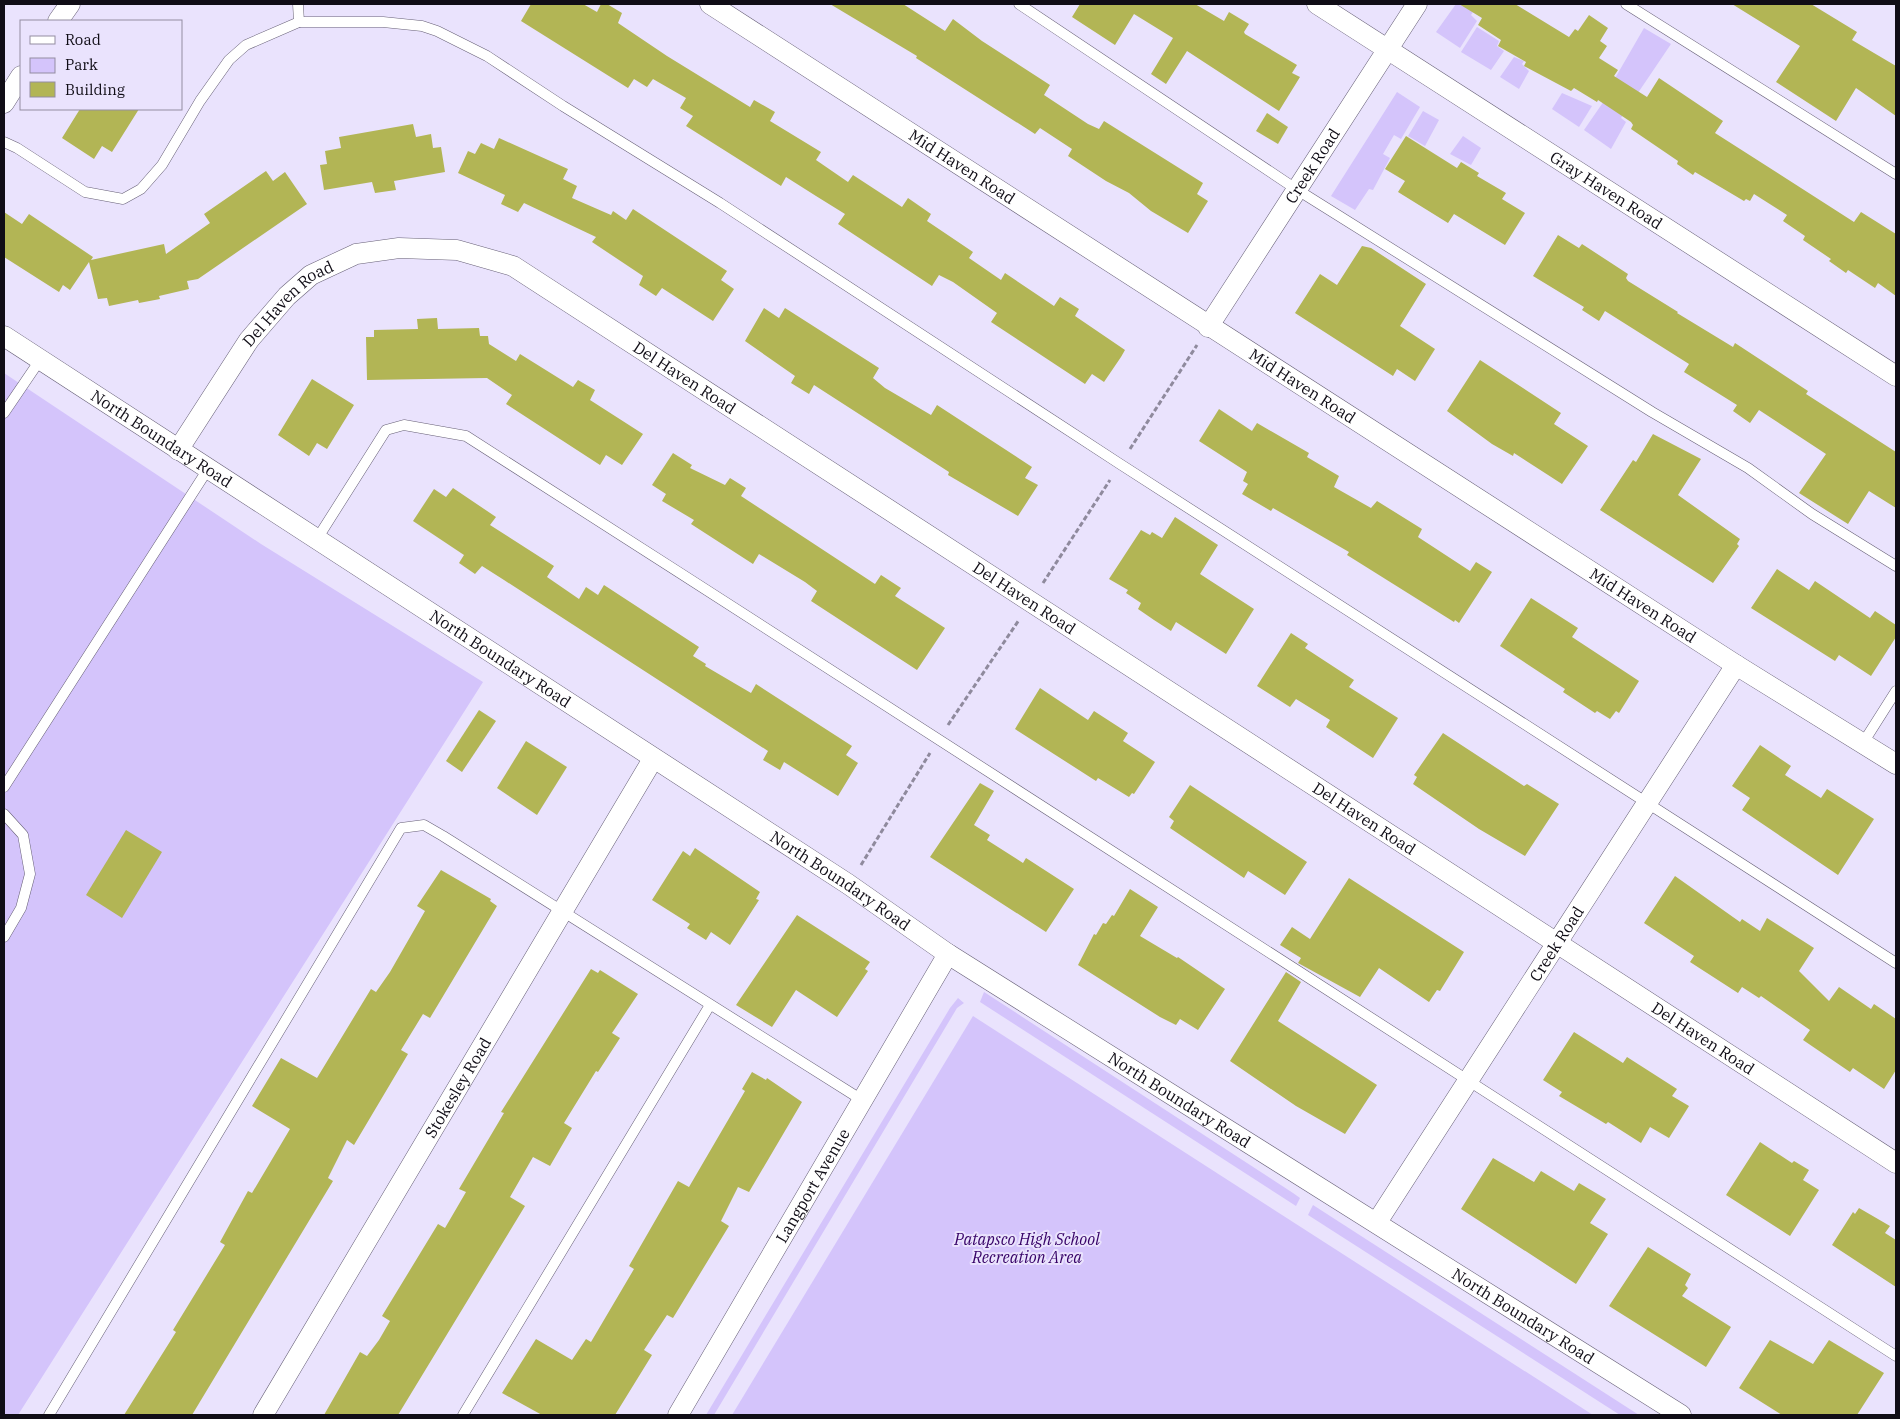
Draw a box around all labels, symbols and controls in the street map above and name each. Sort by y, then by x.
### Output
legend [20,20,182,110]
text: Road [65,30,101,49]
text: Park [65,55,98,74]
text: Building [65,80,125,99]
street label: Creek Road [1281,124,1344,207]
street label: Mid Haven Road [905,125,1019,208]
street label: Gray Haven Road [1546,146,1667,234]
street label: Del Haven Road [238,256,337,351]
street label: Del Haven Road [630,337,740,418]
street label: Mid Haven Road [1246,344,1360,428]
street label: North Boundary Road [87,385,236,492]
street label: Del Haven Road [969,557,1080,639]
street label: Mid Haven Road [1586,564,1700,647]
street label: North Boundary Road [426,605,575,712]
street label: Del Haven Road [1309,777,1420,859]
street label: North Boundary Road [767,826,915,935]
street label: Creek Road [1525,902,1588,985]
street label: Del Haven Road [1648,997,1759,1079]
street label: Stokesley Road [420,1033,495,1141]
street label: North Boundary Road [1105,1047,1255,1152]
street label: Langport Avenue [771,1125,854,1246]
park label: Patapsco High School Recreation Area [953,1229,1100,1267]
street label: North Boundary Road [1448,1264,1598,1368]

